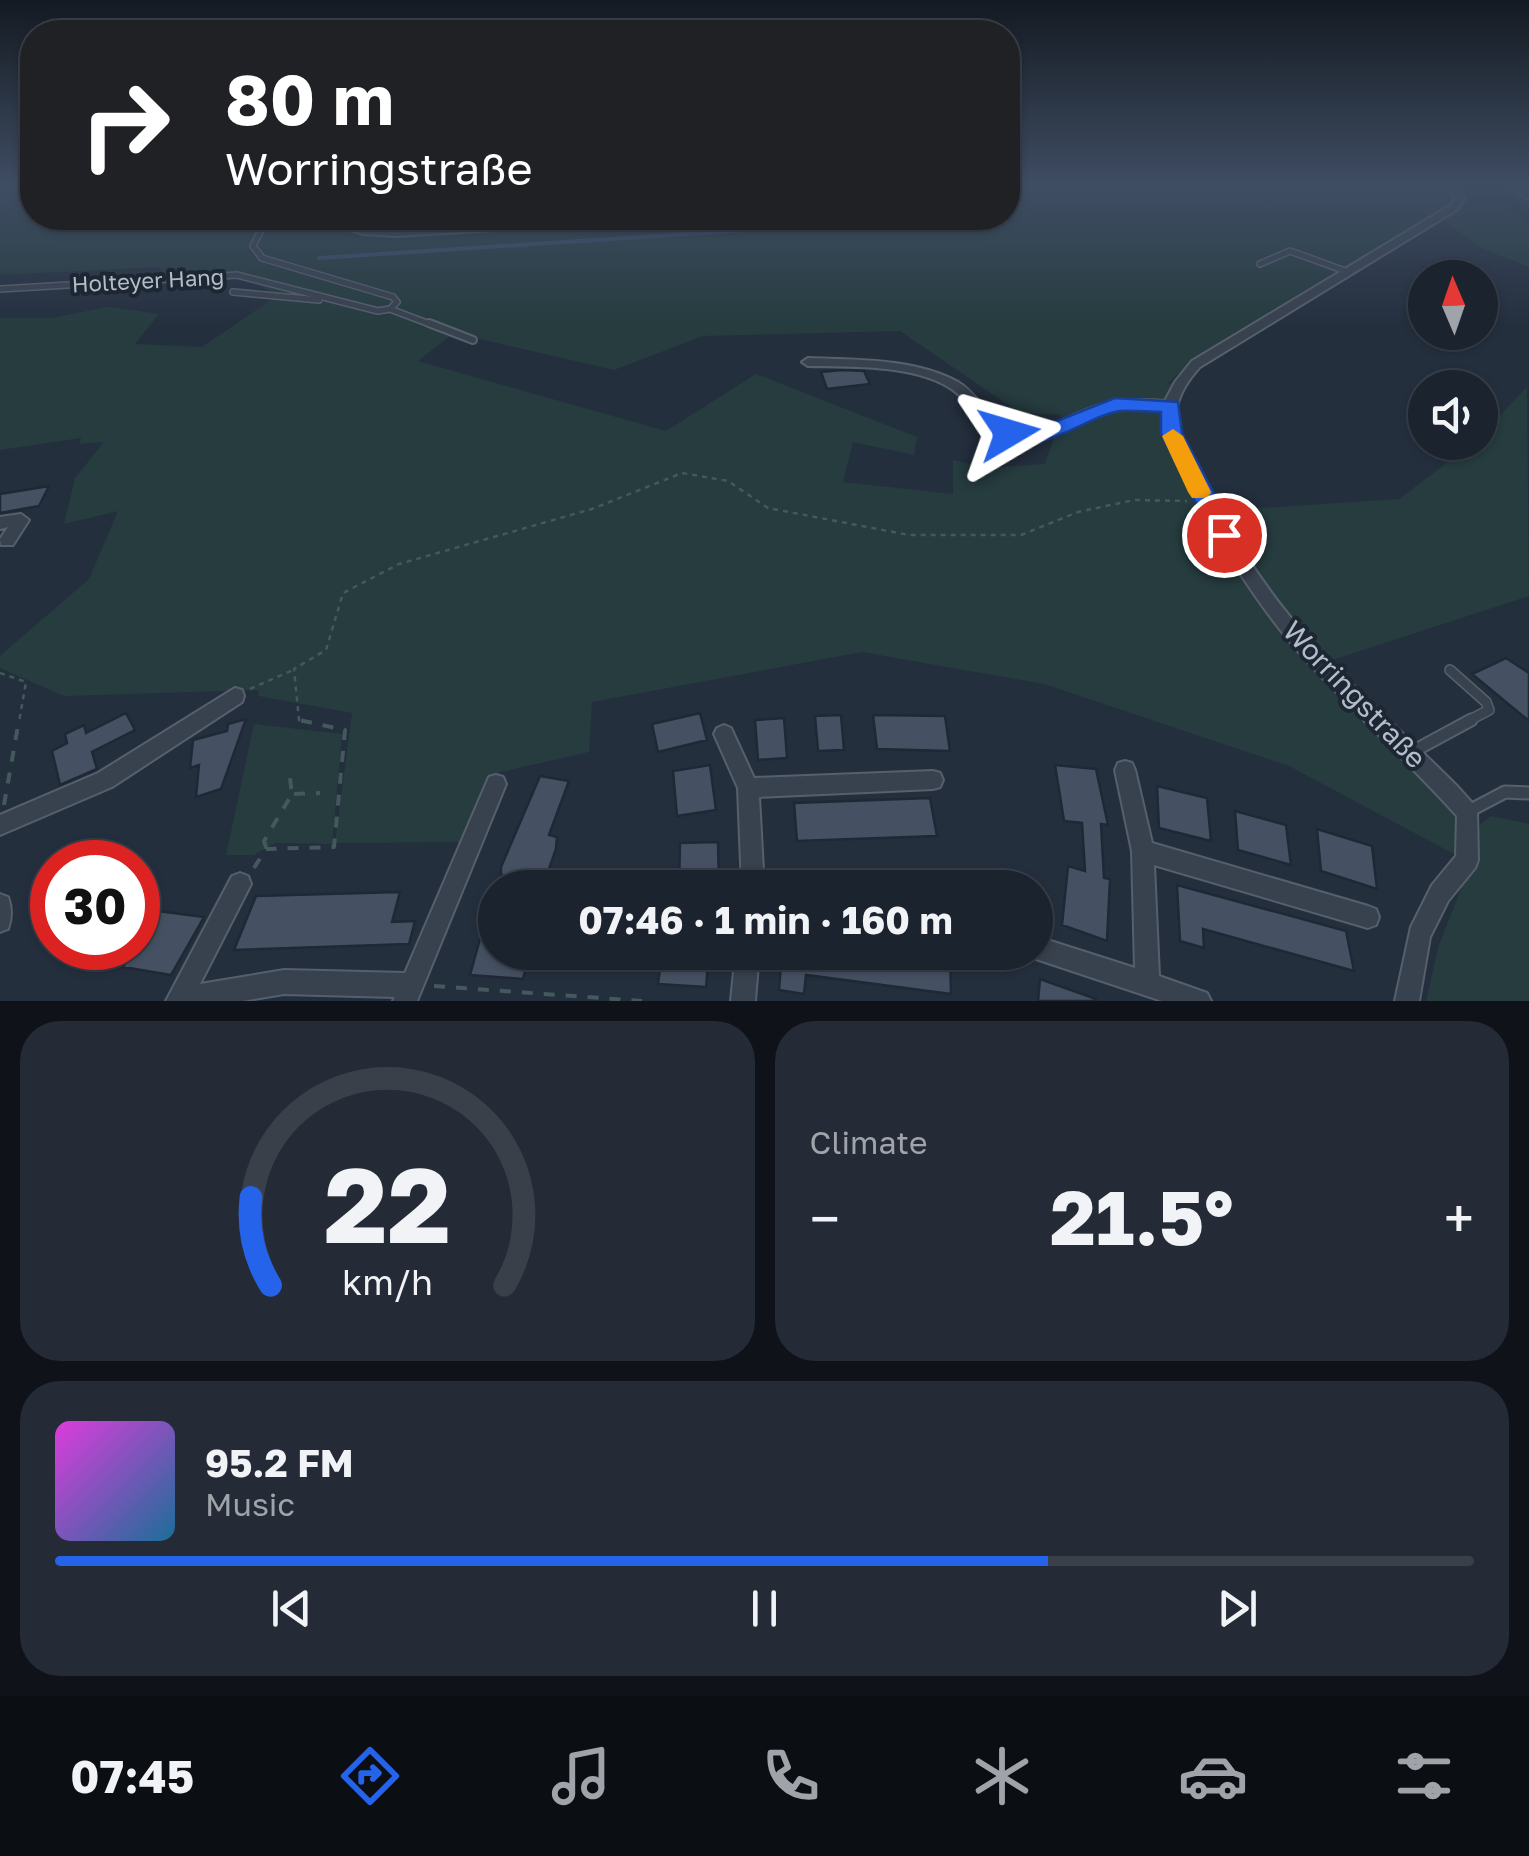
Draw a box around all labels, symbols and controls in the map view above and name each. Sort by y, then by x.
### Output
text: 80 m [225,56,394,140]
icon: right [60,60,190,190]
text: Worringstraße [225,141,533,195]
north arrow [1408,260,1498,350]
map controls [1408,260,1498,460]
street label: Holteyer Hang [71,263,225,297]
button: sound [1408,370,1498,460]
position arrow [957,381,1061,485]
pin [1182,493,1267,578]
icon: arrive [1197,508,1252,563]
street label: Worringstraße [1277,614,1433,774]
speed limit sign: 30 [30,840,160,970]
text: 07:46 · 1 min · 160 m [578,897,953,942]
text: Climate [810,1123,928,1161]
text: 22 [324,1141,451,1266]
text: 21.5° [1050,1171,1233,1262]
text: − [810,1185,840,1251]
text: + [1444,1185,1474,1251]
text: km/h [342,1260,433,1303]
text: 95.2 FM [205,1440,354,1485]
text: Music [205,1485,295,1523]
icon: previous [264,1581,319,1636]
icon: pause [737,1581,792,1636]
icon: next [1210,1581,1265,1636]
icon: directions [335,1741,405,1811]
icon: music [546,1741,616,1811]
icon: phone [756,1741,826,1811]
icon: climate [967,1741,1037,1811]
icon: car [1178,1741,1248,1811]
icon: filters [1389,1741,1459,1811]
text: 07:45 [70,1749,194,1803]

